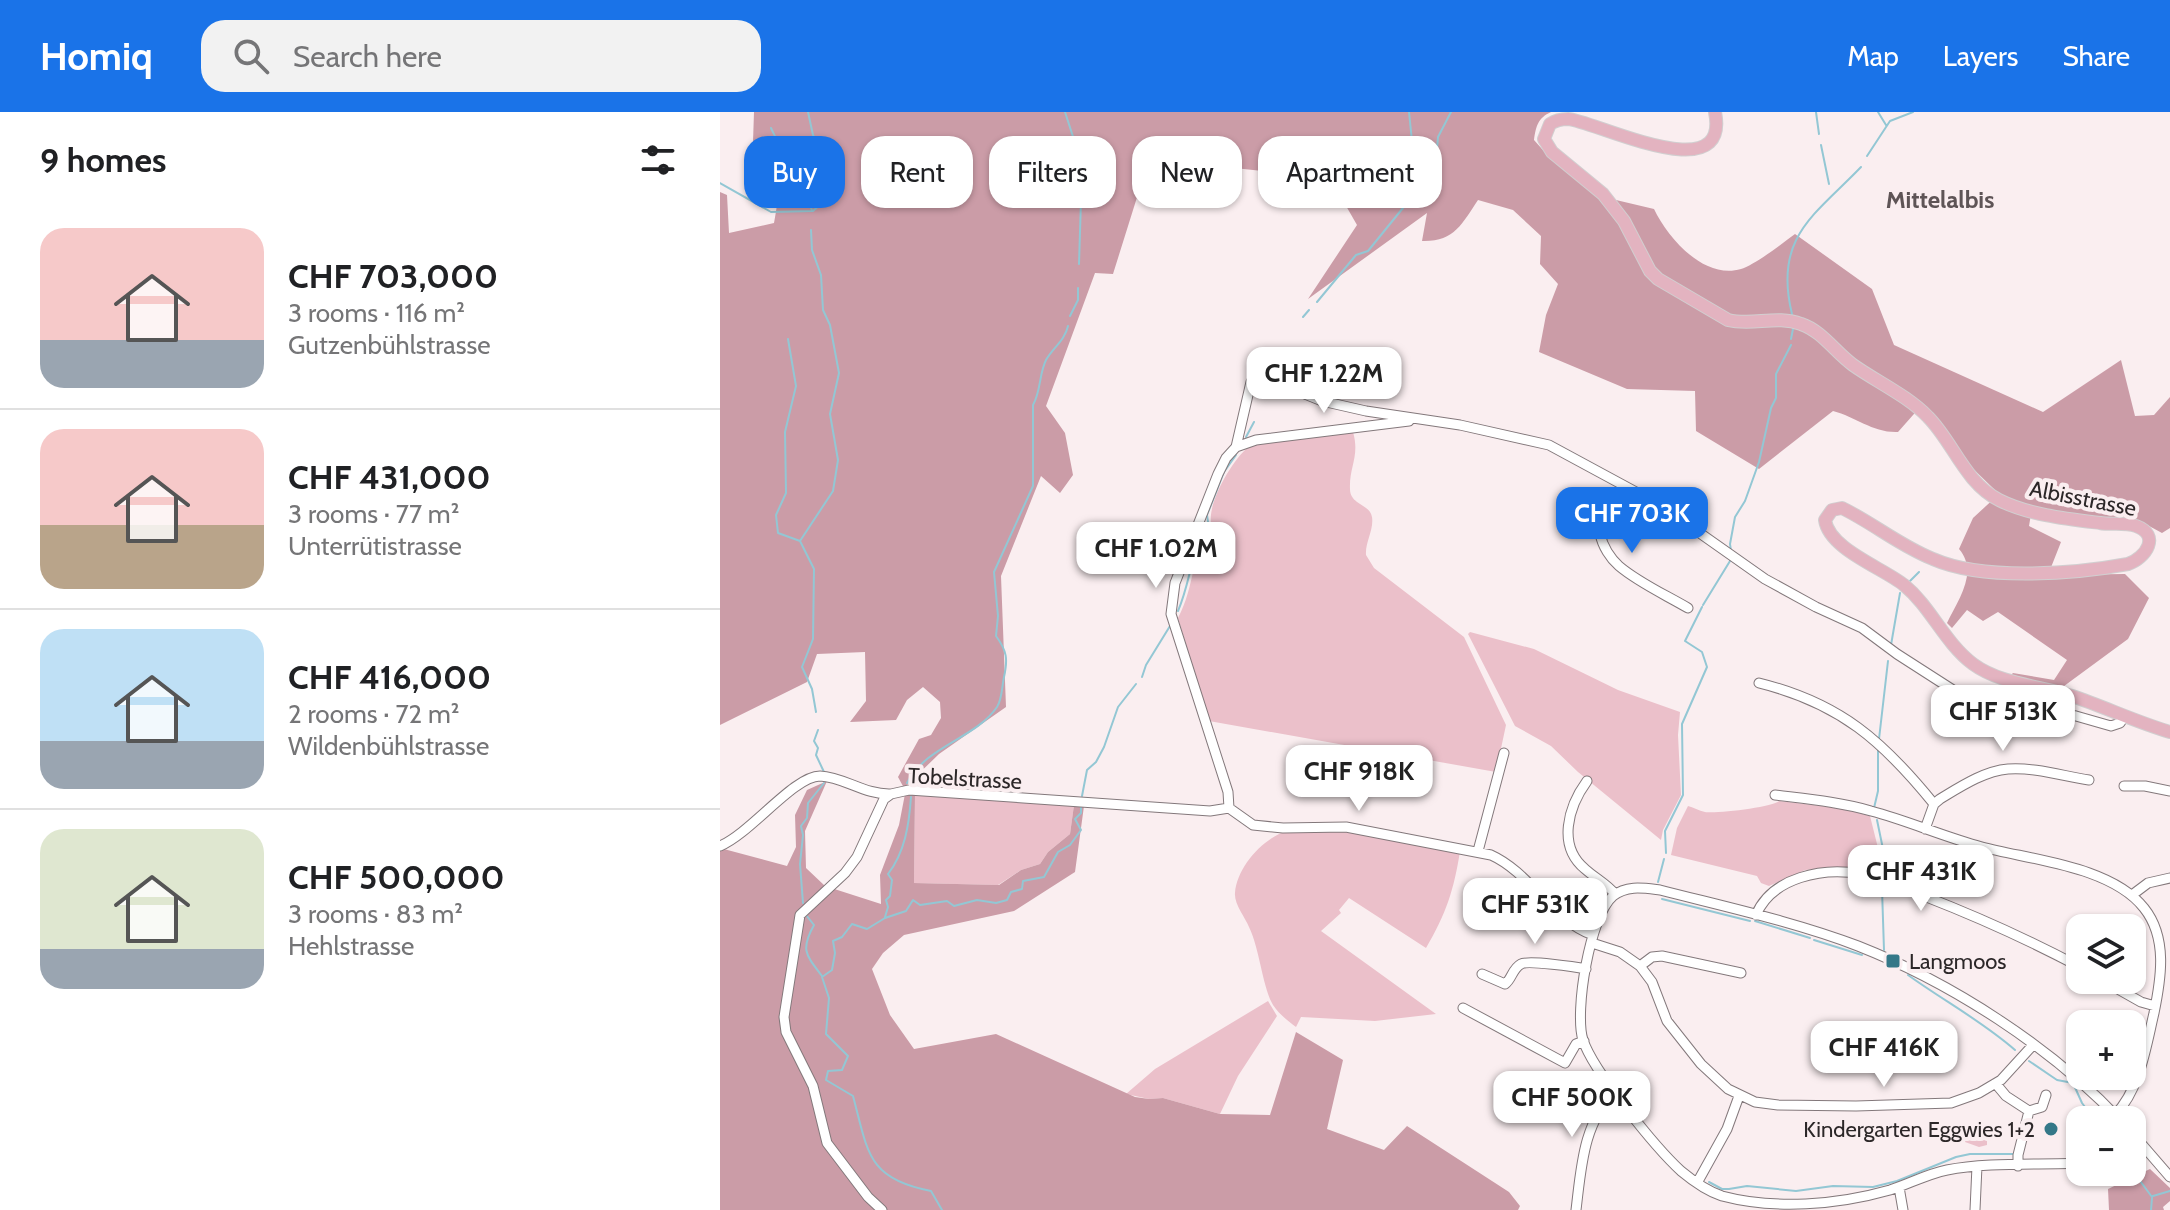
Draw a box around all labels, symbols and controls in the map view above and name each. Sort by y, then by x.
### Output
search box [201,20,761,92]
text: Homiq [40,33,153,80]
icon: search [229,34,273,78]
text: Search here [293,38,442,75]
text: Map [1847,39,1899,73]
text: Layers [1943,39,2018,73]
text: Share [2062,39,2130,73]
chip: Buy [744,136,845,208]
chip: Rent [861,136,973,208]
chip: Filters [989,136,1116,208]
chip: New [1132,136,1242,208]
chip: Apartment [1258,136,1442,208]
icon: filters [636,138,680,182]
text: 9 homes [40,139,166,181]
district label: Mittelalbis [1886,185,1994,214]
text: CHF 703,000 [288,255,498,297]
icon: home [104,260,200,356]
text: 3 rooms · 116 m² [288,297,465,329]
text: Gutzenbühlstrasse [288,329,491,361]
pin: CHF 1.22M [1232,347,1416,415]
text: CHF 1.22M [1265,357,1383,389]
text: CHF 431,000 [288,456,491,498]
icon: home [104,461,200,557]
street label: Albisstrasse [2027,475,2138,522]
pin: CHF 703K [1549,487,1715,555]
text: CHF 703K [1574,497,1690,529]
text: 3 rooms · 77 m² [288,498,459,530]
pin: CHF 1.02M [1064,522,1248,590]
text: Unterrütistrasse [288,530,462,562]
text: CHF 1.02M [1094,532,1218,564]
text: CHF 416,000 [288,656,491,698]
icon: home [104,661,200,757]
pin: CHF 513K [1920,685,2086,753]
text: CHF 513K [1949,695,2057,727]
text: 2 rooms · 72 m² [288,698,459,730]
text: Wildenbühlstrasse [288,730,489,762]
pin: CHF 918K [1276,745,1442,813]
text: CHF 918K [1304,755,1414,787]
street label: Tobelstrasse [907,762,1023,795]
pin: CHF 431K [1838,845,2004,913]
text: CHF 431K [1866,855,1976,887]
text: CHF 500,000 [288,856,505,898]
icon: home [104,861,200,957]
pin: CHF 531K [1452,878,1618,946]
text: CHF 531K [1481,888,1589,920]
text: 3 rooms · 83 m² [288,898,463,930]
map controls [2066,914,2146,1186]
button: layers [2066,914,2146,994]
text: Hehlstrasse [288,930,414,962]
place label: Langmoos [1909,948,2006,975]
marker: Langmoos [1884,952,1902,970]
button: + [2066,1010,2146,1090]
pin: CHF 416K [1801,1021,1967,1089]
text: CHF 416K [1829,1031,1939,1063]
pin: CHF 500K [1489,1071,1655,1139]
text: CHF 500K [1511,1081,1633,1113]
button: − [2066,1106,2146,1186]
place label: Kindergarten Eggwies 1+2 [1803,1116,2035,1143]
marker: Kindergarten Eggwies 1+2 [2042,1120,2060,1138]

